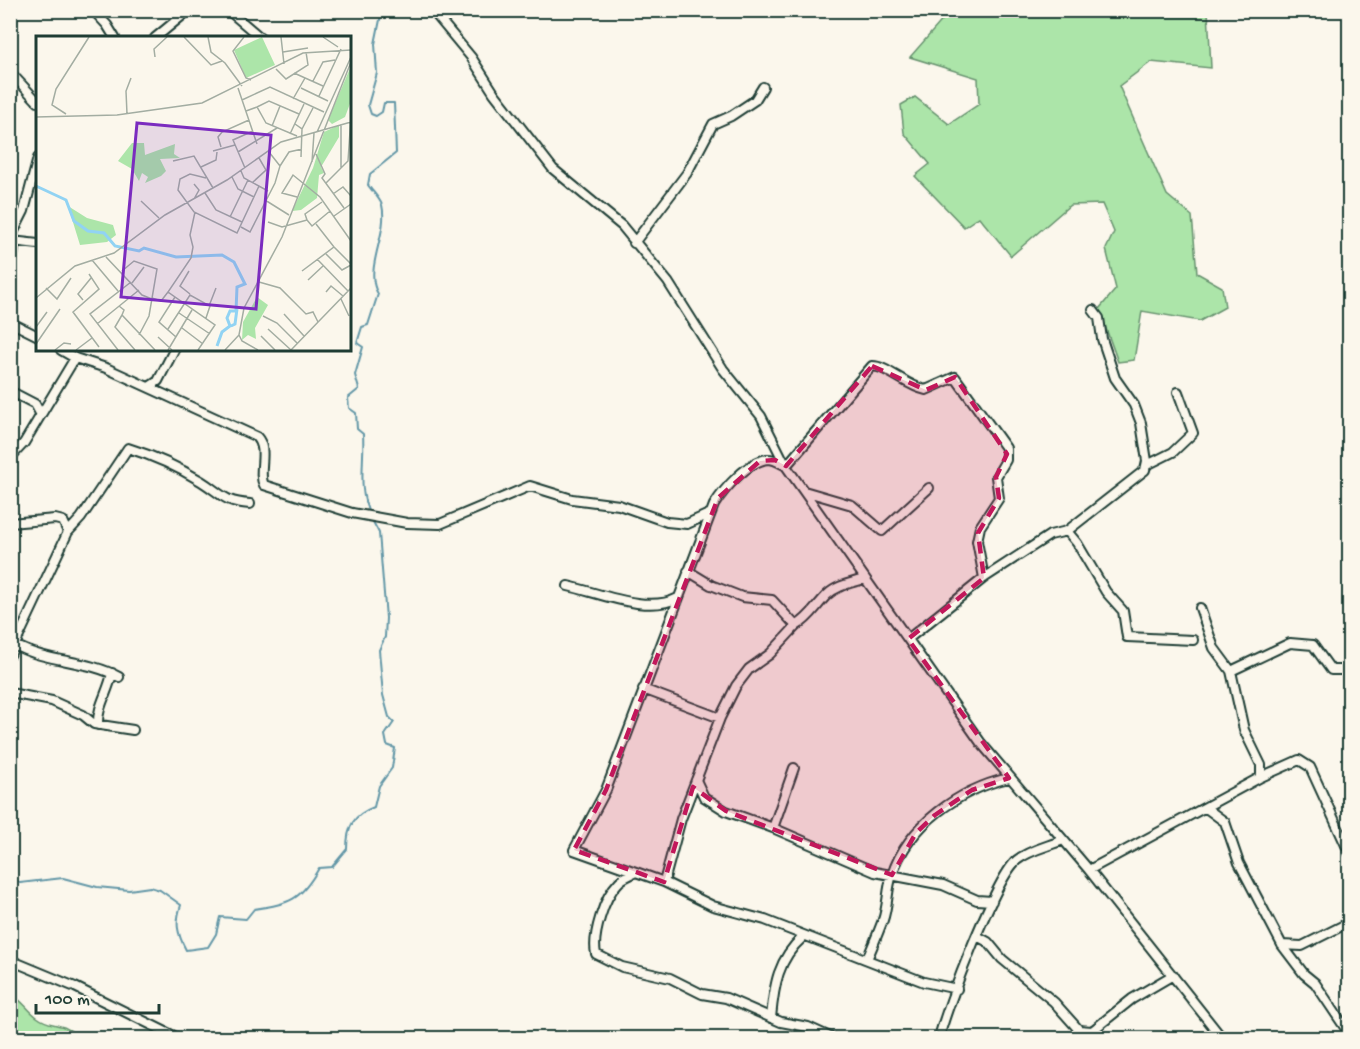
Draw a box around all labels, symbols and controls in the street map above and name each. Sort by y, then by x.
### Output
inset map [36,36,351,351]
scale bar [36,977,159,1015]
text: 100 m [44,990,90,1011]

